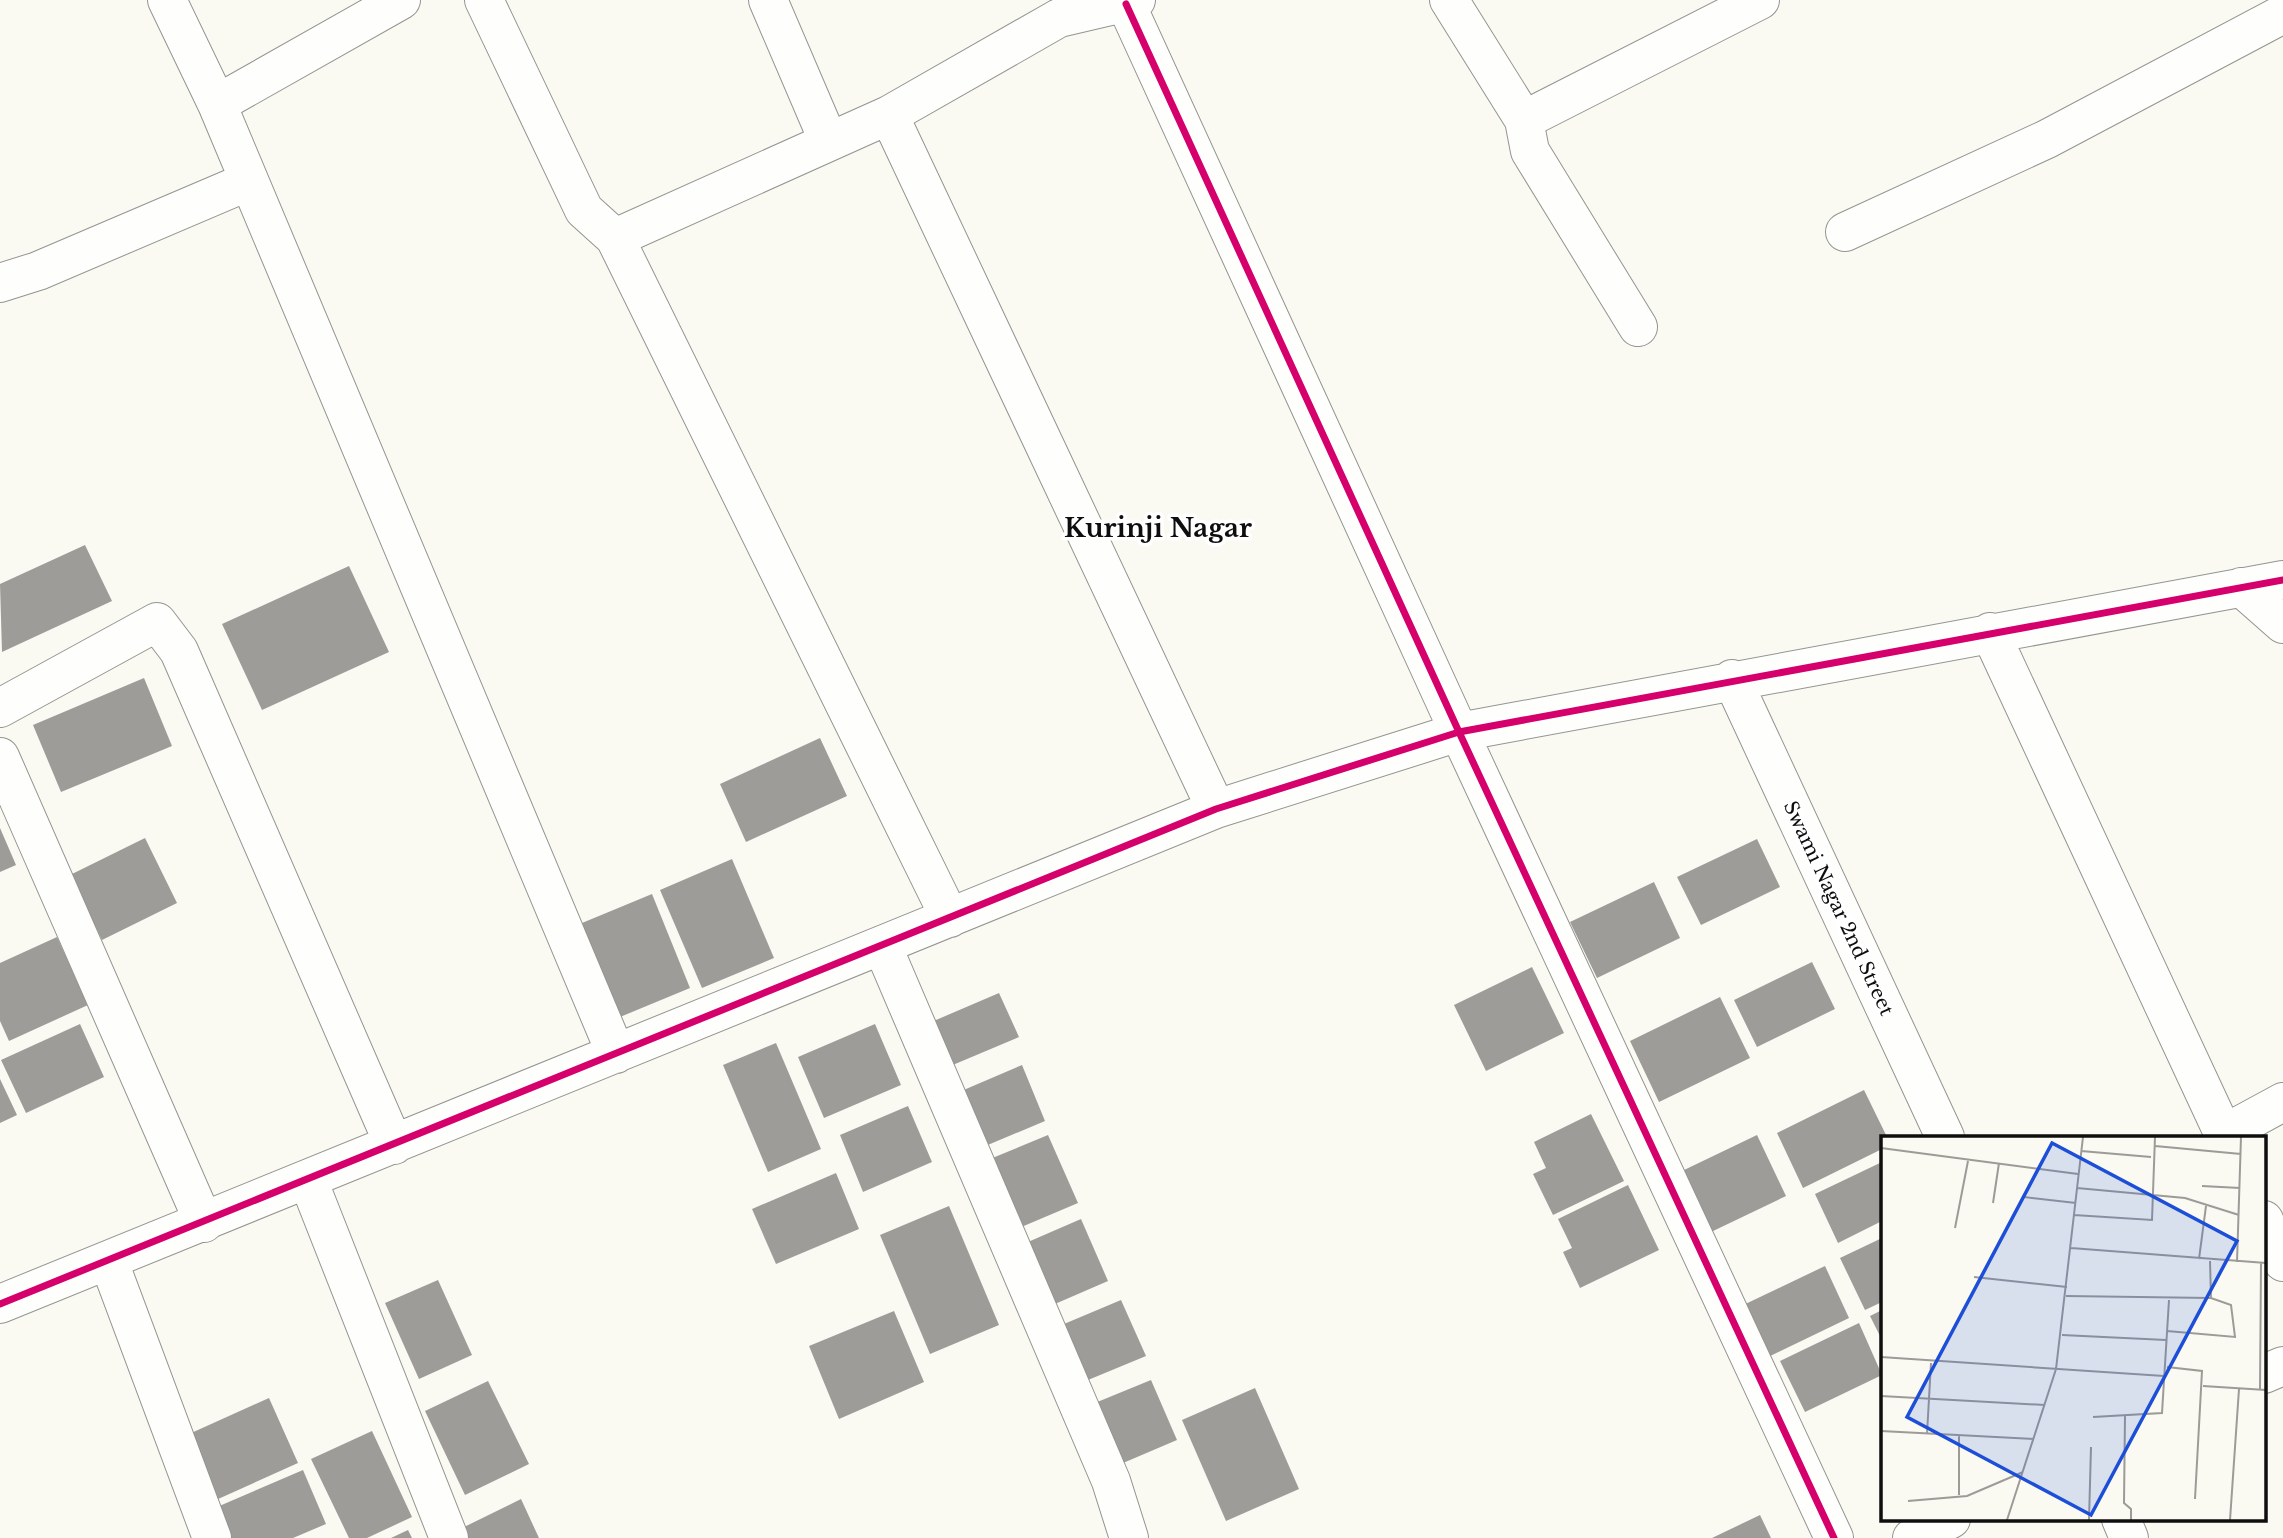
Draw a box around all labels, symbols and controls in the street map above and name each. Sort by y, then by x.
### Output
district label: Kurinji Nagar [1064,512,1252,544]
street label: Swami Nagar 2nd Street [1779,797,1899,1020]
inset map [1881,1136,2266,1520]

